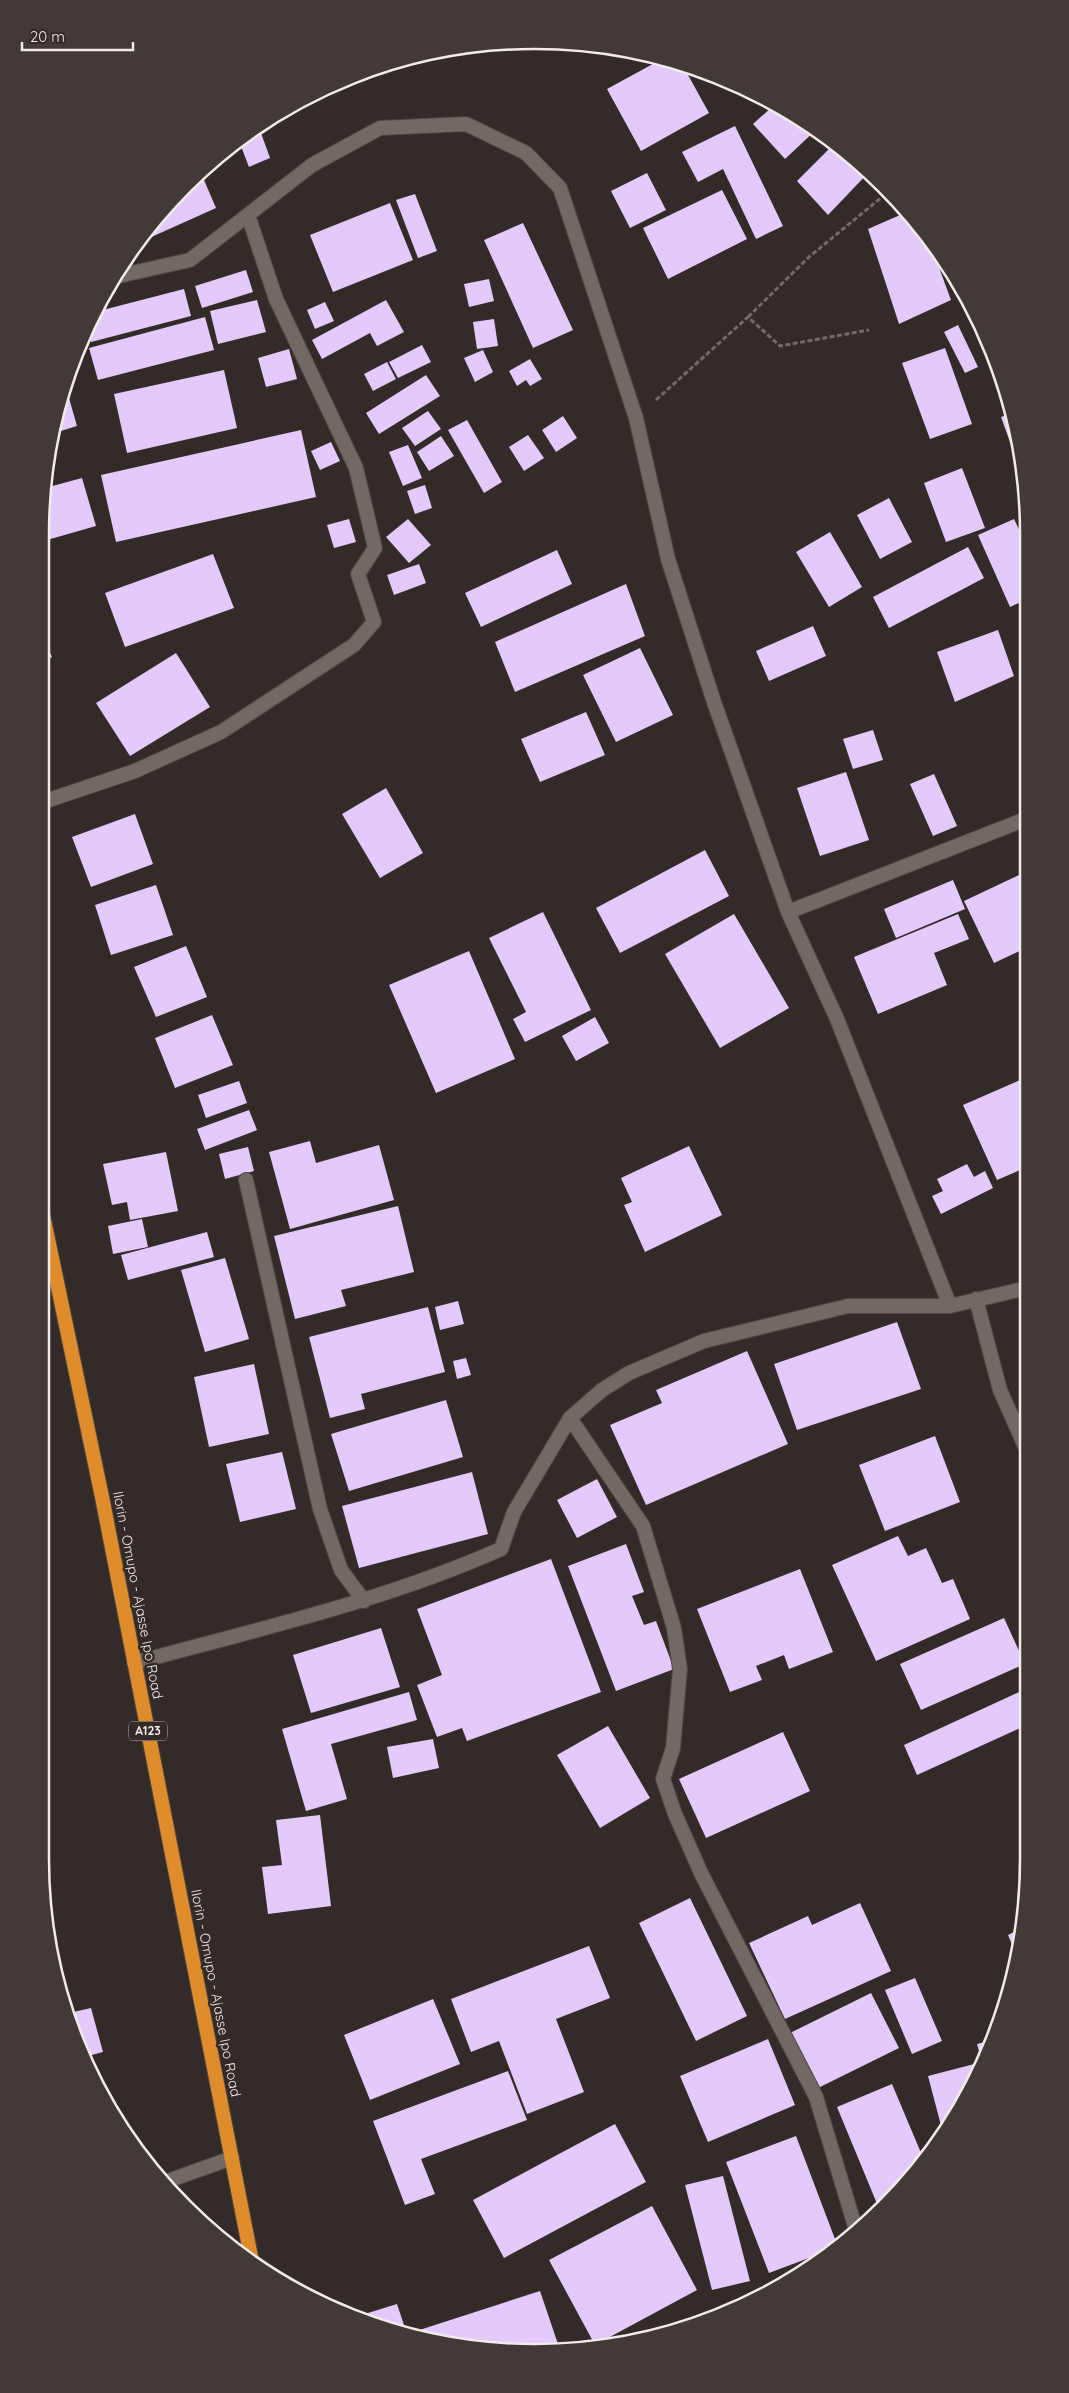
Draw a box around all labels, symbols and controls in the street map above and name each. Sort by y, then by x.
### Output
scale bar [22,20,134,52]
text: 20 m [30,27,65,46]
street label: Ilorin - Omupo - Ajasse Ipo Road [109,1490,167,1700]
road number: A123 [129,1722,167,1740]
street label: Ilorin - Omupo - Ajasse Ipo Road [187,1888,245,2098]

